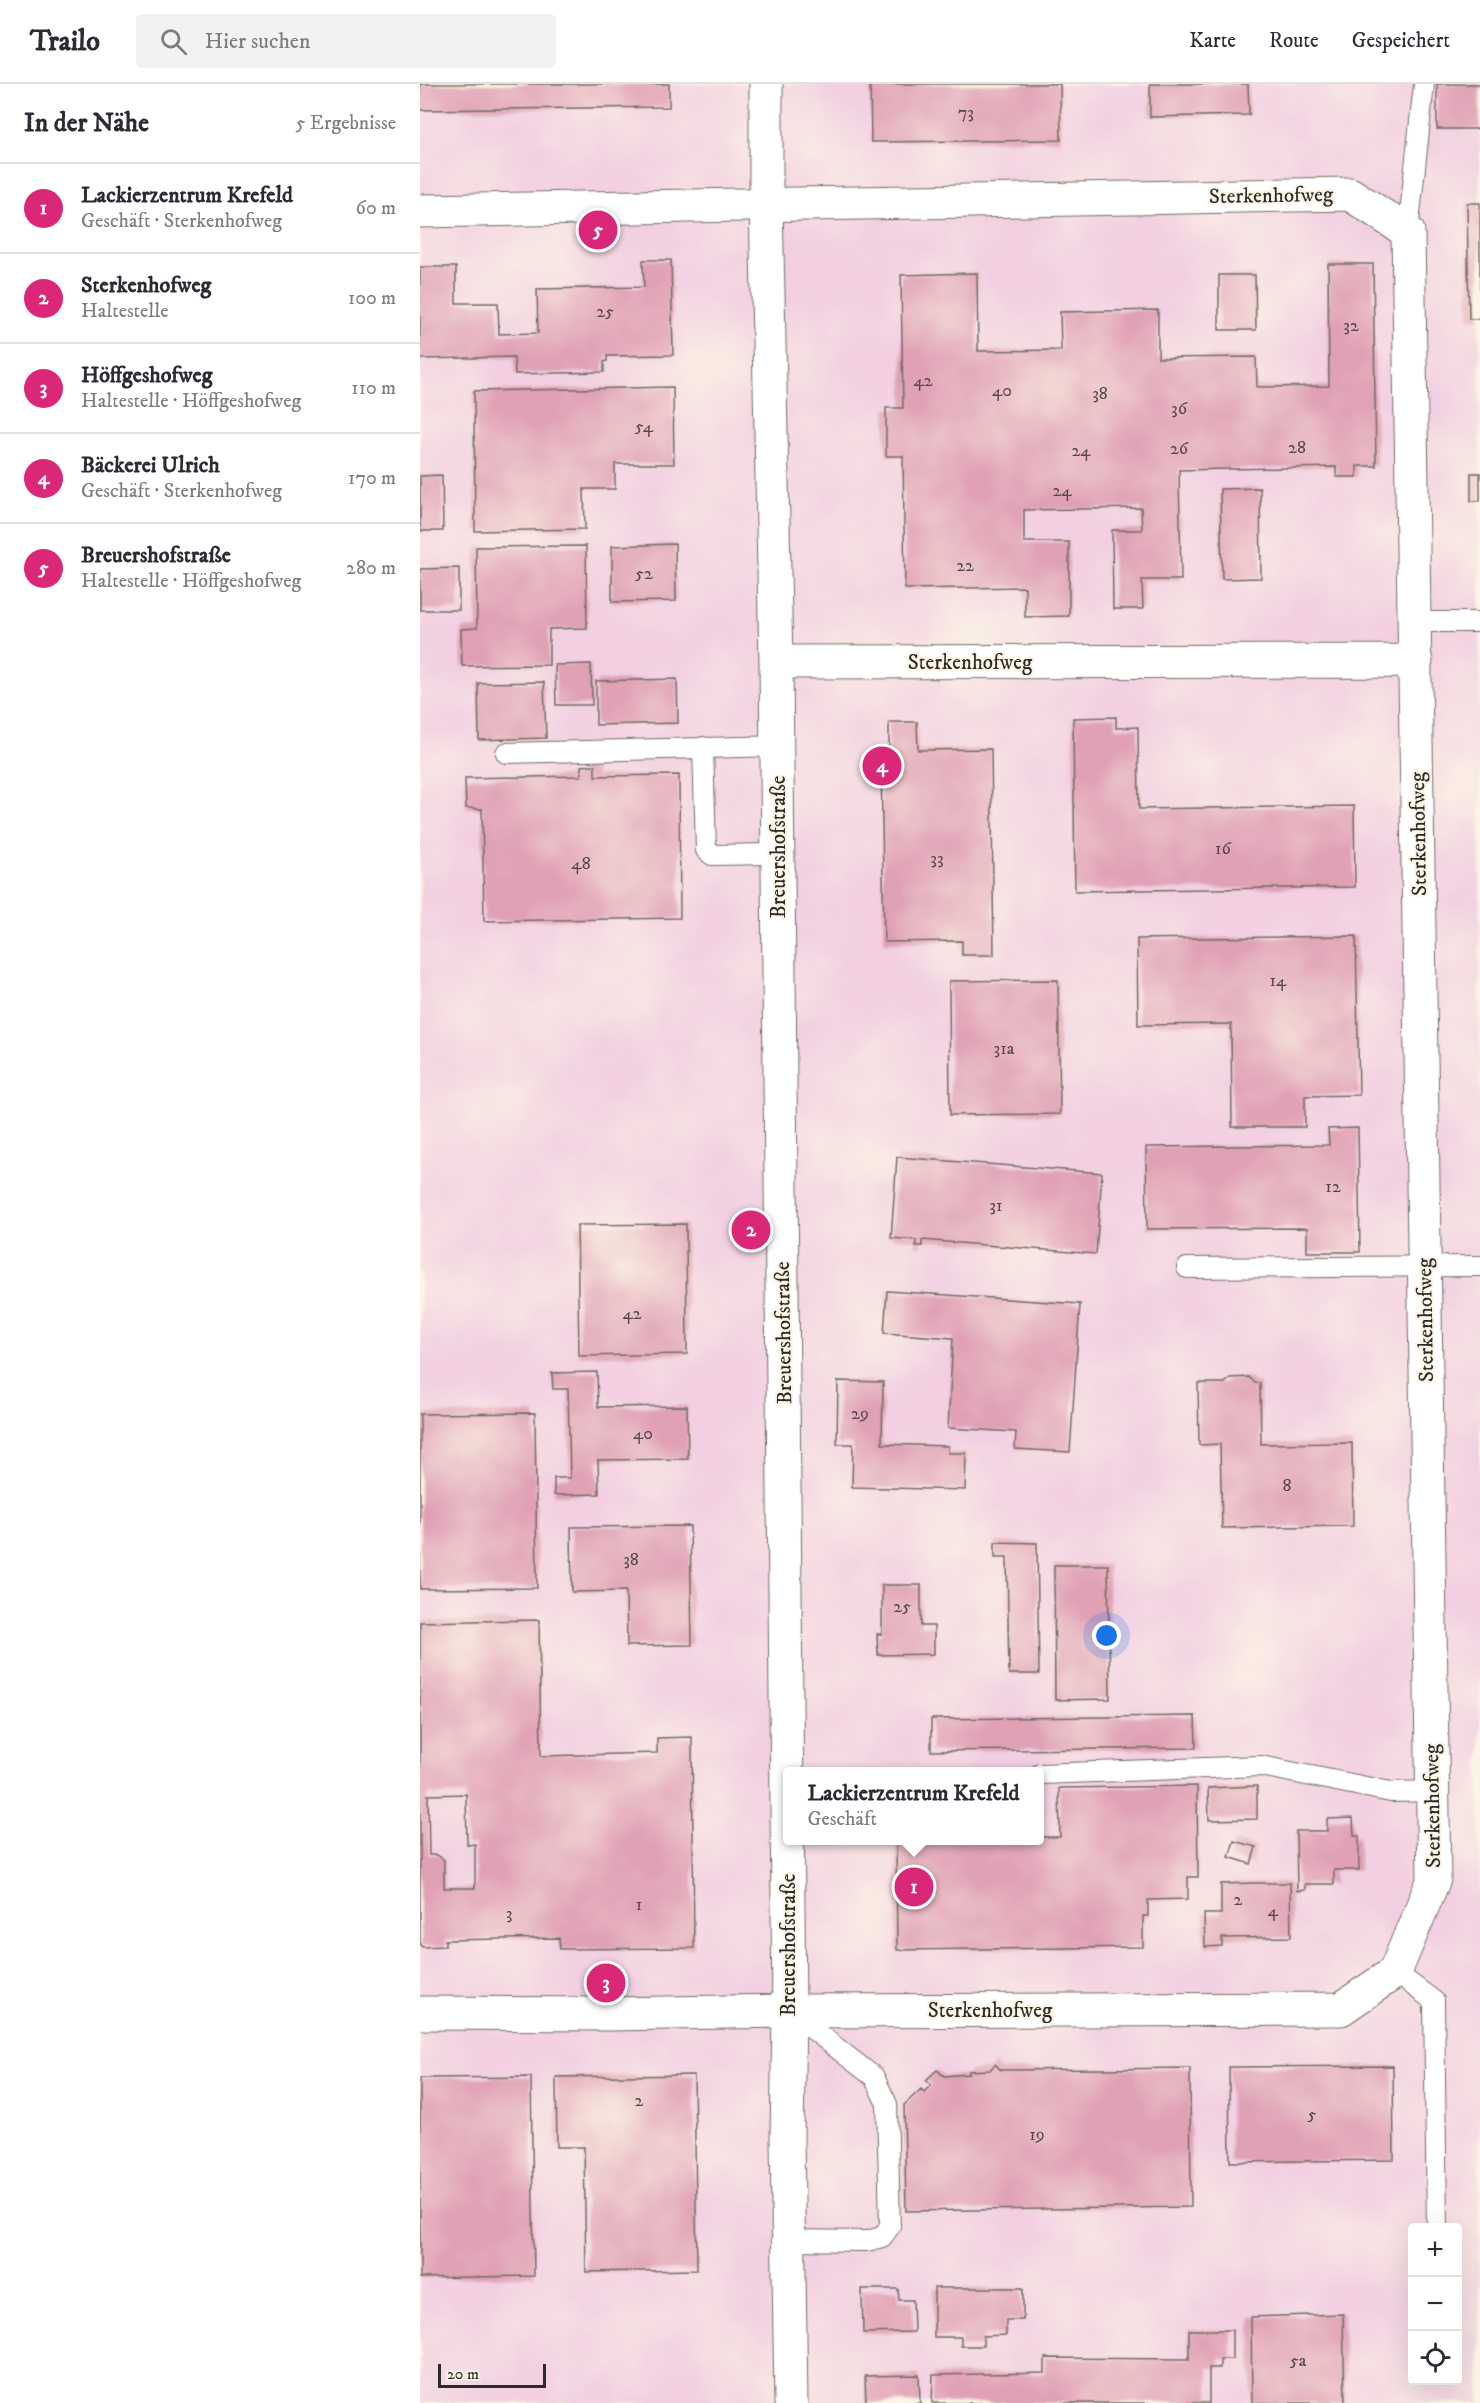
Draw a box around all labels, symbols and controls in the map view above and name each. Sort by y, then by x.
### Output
search box [136,14,556,68]
text: Trailo [30,24,100,59]
icon: search [157,25,190,58]
text: Hier suchen [205,28,310,55]
text: Karte [1189,28,1236,54]
text: Route [1269,28,1319,54]
text: Gespeichert [1352,28,1450,54]
house number: 73 [958,102,974,124]
text: In der Nähe [24,107,149,140]
text: 5 Ergebnisse [296,111,396,136]
text: Lackierzentrum Krefeld [81,182,293,209]
street label: Sterkenhofweg [1209,182,1334,210]
text: 1 [40,196,47,221]
text: 60 m [356,196,396,221]
pin: 5 [578,208,618,252]
text: Geschäft · Sterkenhofweg [81,209,282,234]
text: Sterkenhofweg [81,272,211,299]
text: 2 [39,286,48,311]
text: 100 m [348,286,396,311]
text: Haltestelle [81,299,169,324]
house number: 25 [596,301,614,323]
house number: 32 [1343,315,1359,337]
text: Höffgeshofweg [81,362,212,389]
house number: 42 [913,370,933,392]
text: 3 [40,376,47,401]
text: 110 m [351,376,396,401]
house number: 40 [992,380,1012,402]
house number: 38 [1092,383,1108,405]
text: Haltestelle · Höffgeshofweg [81,389,301,414]
house number: 36 [1171,398,1188,420]
house number: 54 [635,416,654,438]
house number: 28 [1288,437,1306,459]
house number: 26 [1170,438,1189,460]
house number: 24 [1071,440,1091,462]
text: Bäckerei Ulrich [81,452,220,479]
text: 4 [38,466,49,491]
text: 170 m [348,466,396,491]
text: Geschäft · Sterkenhofweg [81,479,282,504]
house number: 24 [1052,480,1072,502]
text: Breuershofstraße [81,542,231,569]
house number: 22 [956,555,974,577]
text: 5 [39,556,48,581]
text: 280 m [346,556,396,581]
house number: 52 [635,563,653,585]
text: Haltestelle · Höffgeshofweg [81,569,301,594]
street label: Sterkenhofweg [908,650,1033,676]
pin: 4 [862,744,902,788]
street label: Sterkenhofweg [1405,771,1433,896]
street label: Breuershofstraße [766,775,792,919]
house number: 16 [1215,838,1232,860]
house number: 33 [930,848,944,870]
house number: 48 [571,853,591,875]
house number: 14 [1270,970,1287,992]
house number: 31a [994,1038,1015,1060]
house number: 12 [1325,1176,1341,1198]
house number: 31 [989,1195,1003,1217]
pin: 2 [732,1208,770,1252]
street label: Sterkenhofweg [1412,1257,1440,1382]
street label: Breuershofstraße [770,1261,798,1405]
house number: 42 [622,1303,642,1325]
house number: 29 [851,1403,869,1425]
house number: 40 [633,1423,653,1445]
house number: 8 [1282,1475,1292,1497]
house number: 38 [623,1549,639,1571]
house number: 25 [893,1596,911,1618]
your location [1092,1621,1121,1650]
street label: Sterkenhofweg [1419,1743,1447,1868]
popup [783,1767,1044,1845]
text: Lackierzentrum Krefeld [807,1780,1020,1807]
text: Geschäft [807,1807,877,1832]
pin: 1 [894,1864,934,1910]
street label: Breuershofstraße [776,1873,802,2017]
house number: 2 [1234,1889,1243,1911]
house number: 1 [636,1894,642,1916]
house number: 4 [1268,1900,1279,1922]
house number: 3 [506,1903,512,1925]
pin: 3 [586,1960,626,2006]
street label: Sterkenhofweg [928,1998,1053,2024]
house number: 2 [635,2090,644,2112]
house number: 5 [1308,2104,1317,2126]
house number: 19 [1029,2124,1045,2146]
map controls [1408,2223,1462,2385]
button: + [1408,2223,1462,2277]
button: − [1408,2277,1462,2331]
button: locate [1408,2331,1462,2385]
house number: 5a [1290,2350,1307,2372]
scale bar [438,2361,546,2388]
text: 20 m [447,2364,479,2384]

